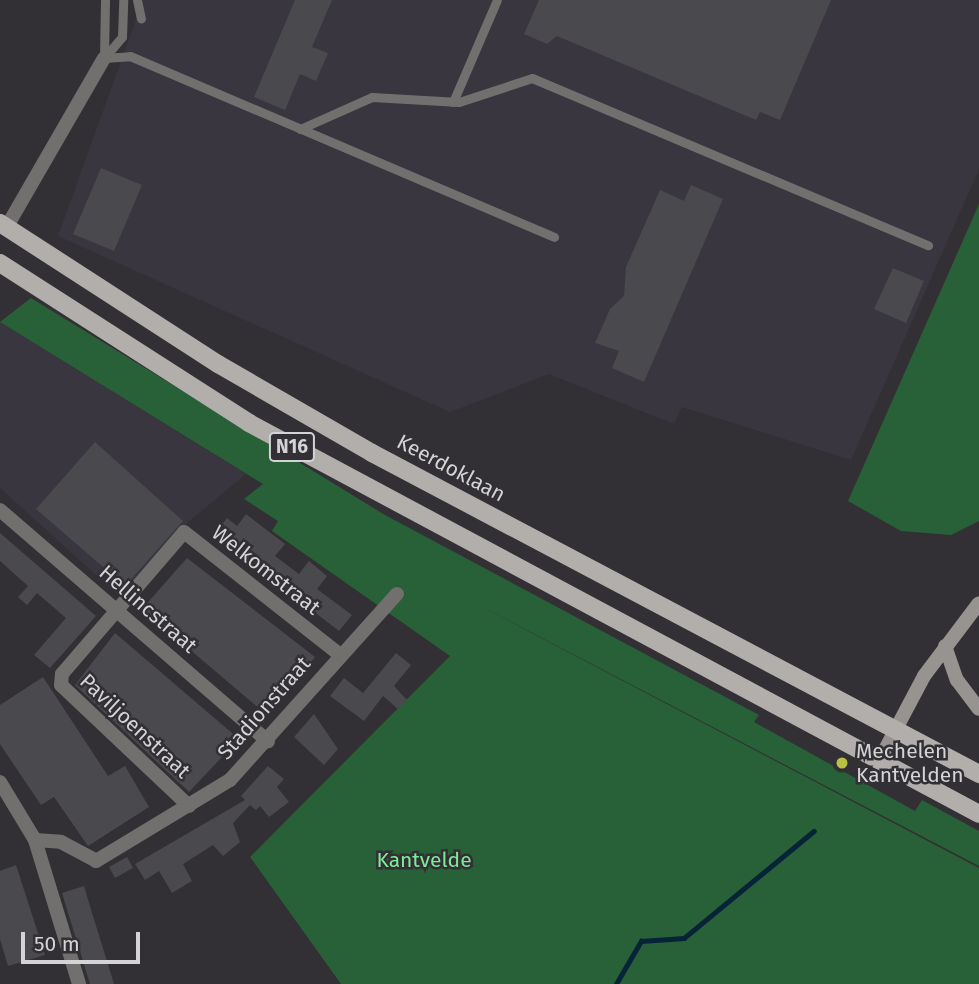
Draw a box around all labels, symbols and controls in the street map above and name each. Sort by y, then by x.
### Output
street label: Keerdoklaan [392,429,510,507]
road number: N16 [268,432,316,462]
street label: Welkomstraat [207,520,325,620]
street label: Hellincstraat [94,560,202,658]
street label: Stadionstraat [212,651,316,765]
street label: Paviljoenstraat [75,669,195,783]
place label: Mechelen Kantvelden [856,738,963,788]
marker: Mechelen Kantvelden [834,755,850,771]
park label: Kantvelde [376,847,472,873]
scale bar [24,918,144,962]
text: 50 m [34,931,80,957]

